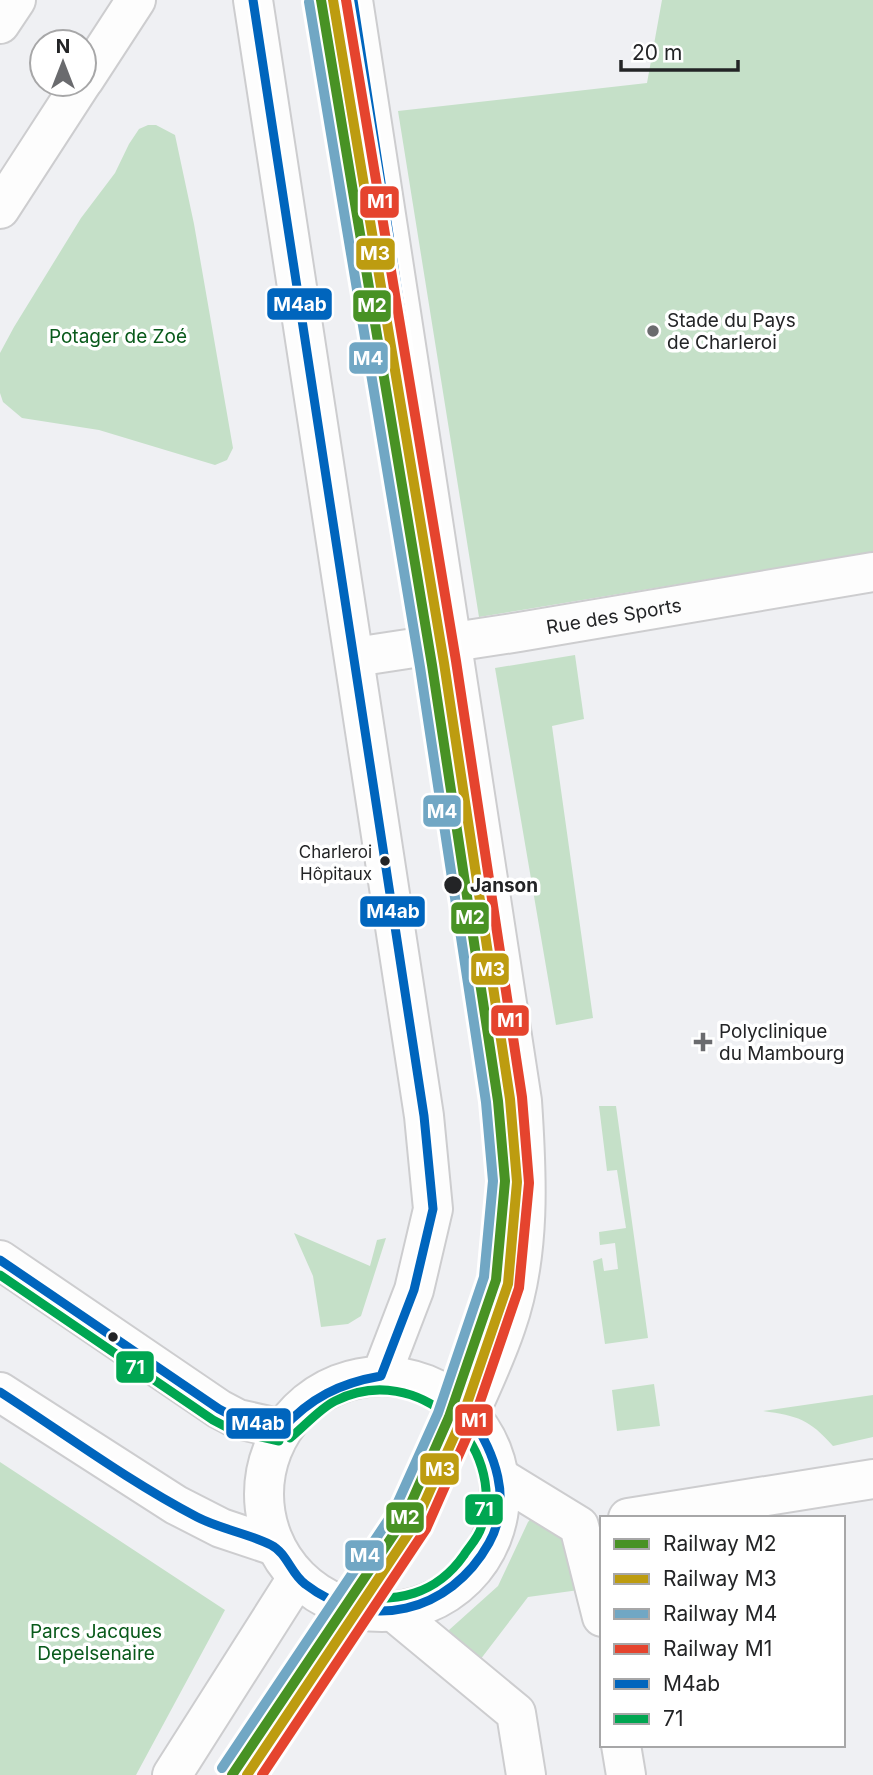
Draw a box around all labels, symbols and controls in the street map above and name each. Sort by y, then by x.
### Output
north arrow [28,28,98,98]
scale bar [621,28,738,72]
text: N [56,35,70,58]
text: 20 m [632,40,682,65]
line badge: M1 [359,185,400,219]
text: M1 [367,190,393,213]
line badge: M3 [355,237,396,271]
text: M3 [360,242,390,265]
line badge: M4ab [266,287,333,321]
line badge: M2 [352,289,392,323]
text: M4ab [273,293,327,316]
text: M2 [357,294,387,317]
place label: Stade du Pays de Charleroi [667,309,796,354]
marker: Stade du Pays de Charleroi [645,323,661,339]
park label: Potager de Zoé [49,325,187,348]
line badge: M4 [348,341,389,375]
text: M4 [353,347,383,370]
street label: Rue des Sports [544,594,683,639]
line badge: M4 [422,794,462,828]
text: M4 [427,800,457,823]
place label: Charleroi Hôpitaux [299,842,372,884]
marker: Charleroi Hôpitaux [378,854,392,868]
marker: Janson [442,874,464,896]
place label: Janson [470,874,538,897]
line badge: M4ab [359,895,426,928]
text: M4ab [366,900,420,923]
line badge: M2 [450,901,490,935]
text: M2 [455,906,485,929]
line badge: M3 [470,952,510,986]
text: M3 [475,958,505,981]
line badge: M1 [490,1004,530,1037]
text: M1 [497,1009,523,1032]
place label: Polyclinique du Mambourg [719,1020,844,1065]
marker: Polyclinique du Mambourg [693,1032,713,1052]
unlabelled marker [106,1330,120,1344]
line badge: 71 [115,1350,155,1384]
text: 71 [125,1356,145,1379]
line badge: M1 [454,1403,494,1437]
line badge: M4ab [225,1407,292,1440]
text: M1 [461,1409,487,1432]
text: M4ab [231,1412,285,1435]
line badge: M3 [419,1452,460,1486]
text: M3 [425,1458,455,1481]
line badge: 71 [464,1493,504,1526]
text: 71 [474,1498,494,1521]
line badge: M2 [385,1501,425,1534]
text: M2 [390,1506,420,1529]
legend [600,1516,845,1747]
text: Railway M2 [663,1531,777,1556]
line badge: M4 [344,1539,385,1572]
text: M4 [350,1544,380,1567]
text: Railway M3 [663,1566,777,1591]
text: Railway M4 [663,1601,777,1626]
park label: Parcs Jacques Depelsenaire [30,1620,162,1665]
text: Railway M1 [663,1636,772,1661]
text: M4ab [663,1671,720,1696]
text: 71 [663,1706,683,1731]

